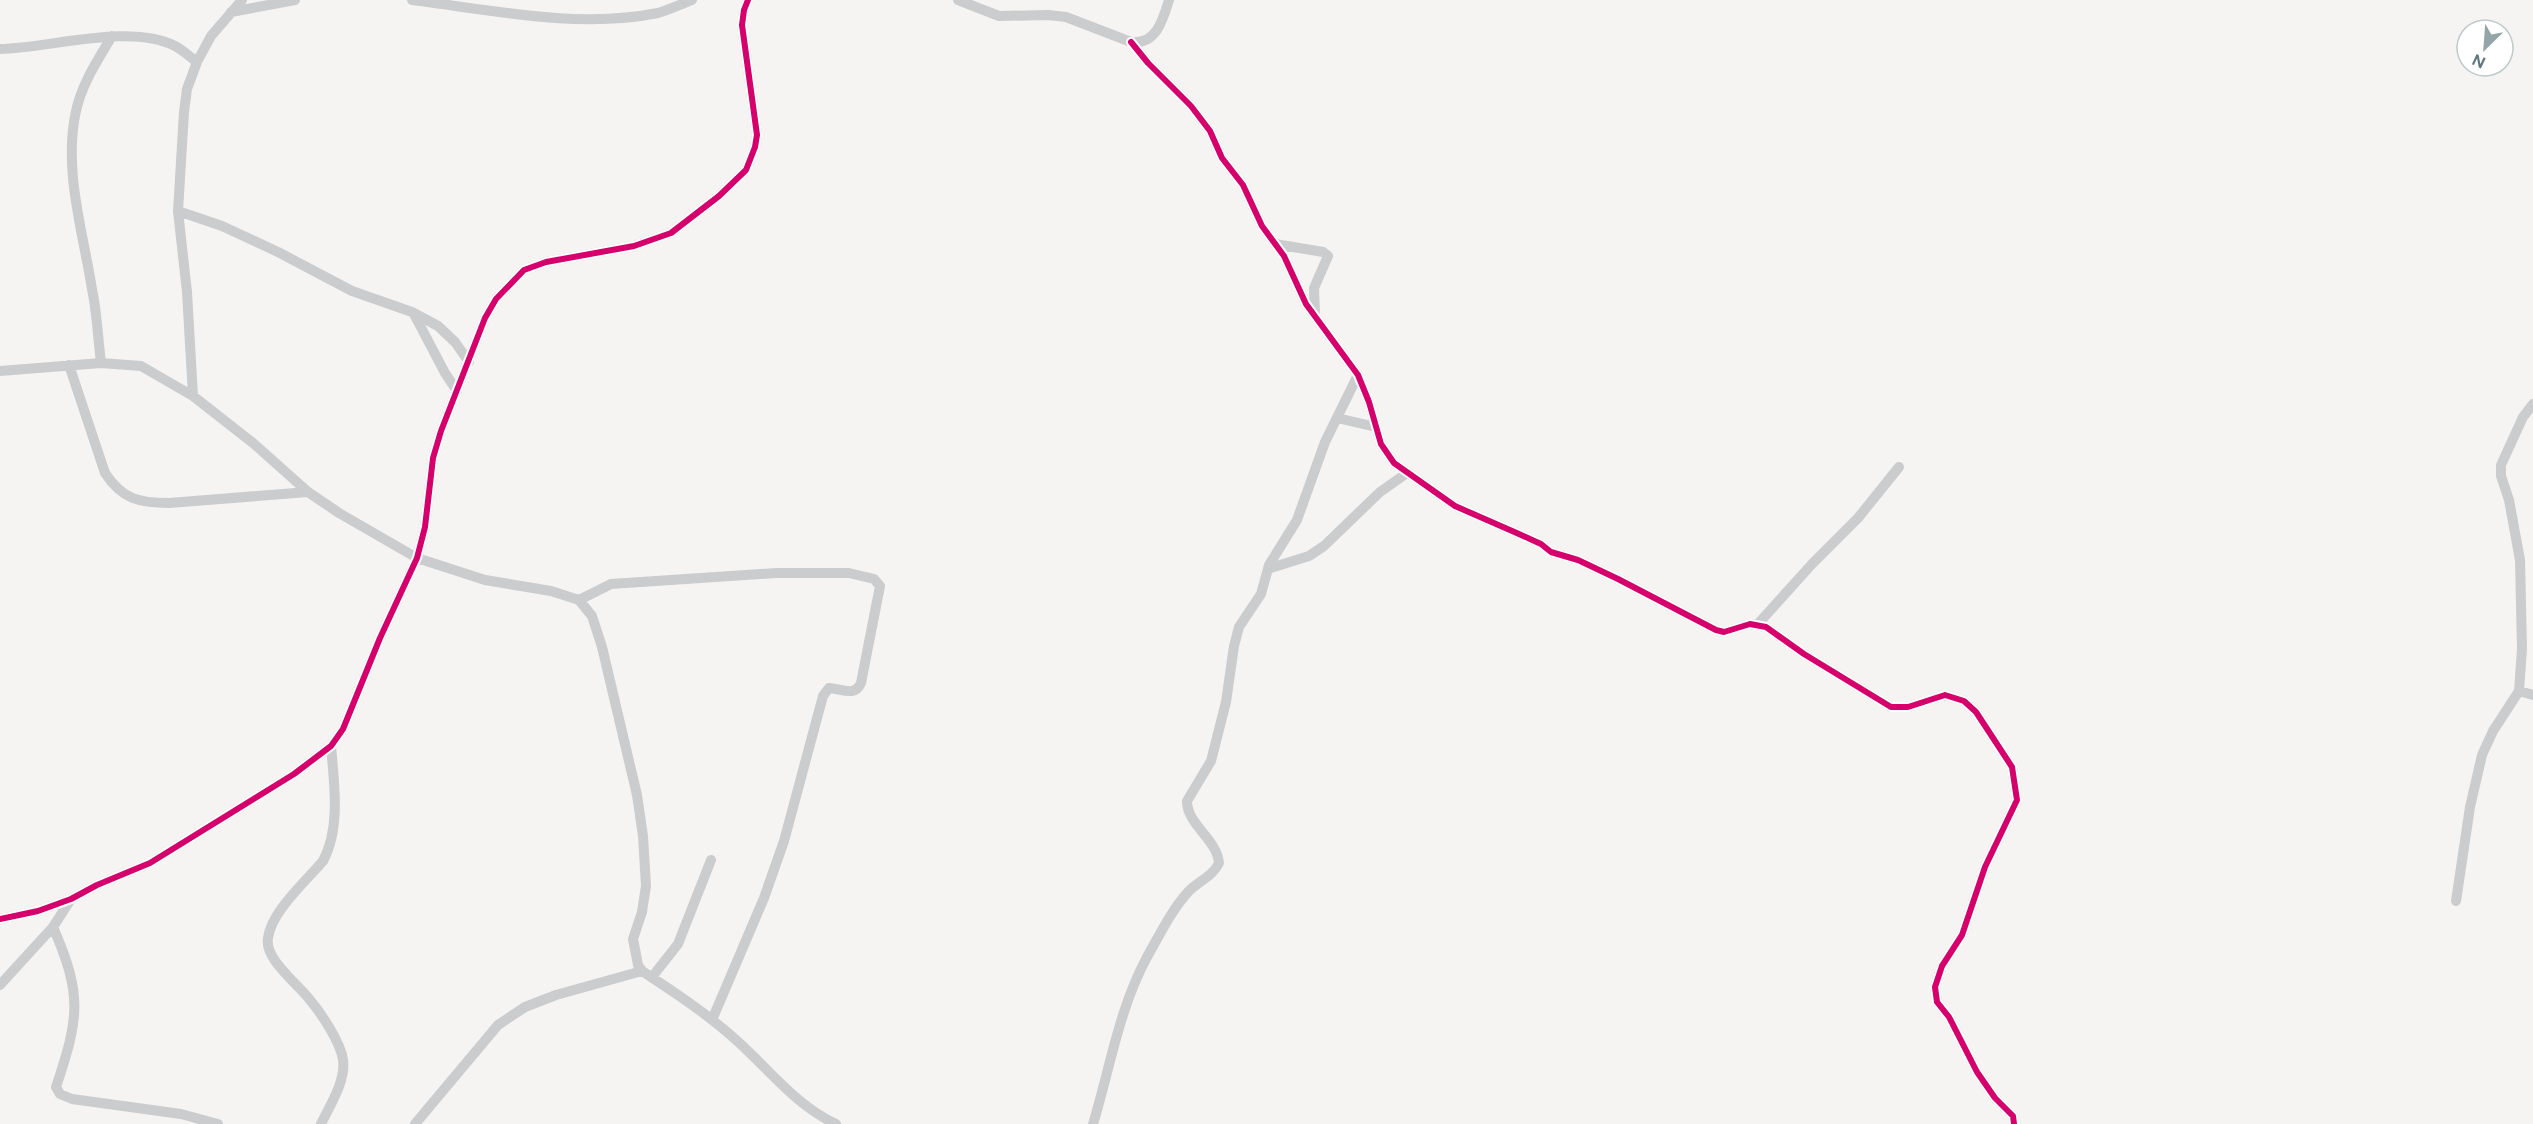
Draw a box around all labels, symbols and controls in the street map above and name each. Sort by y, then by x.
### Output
north arrow [2455,18,2515,78]
text: N [2469,50,2488,72]

